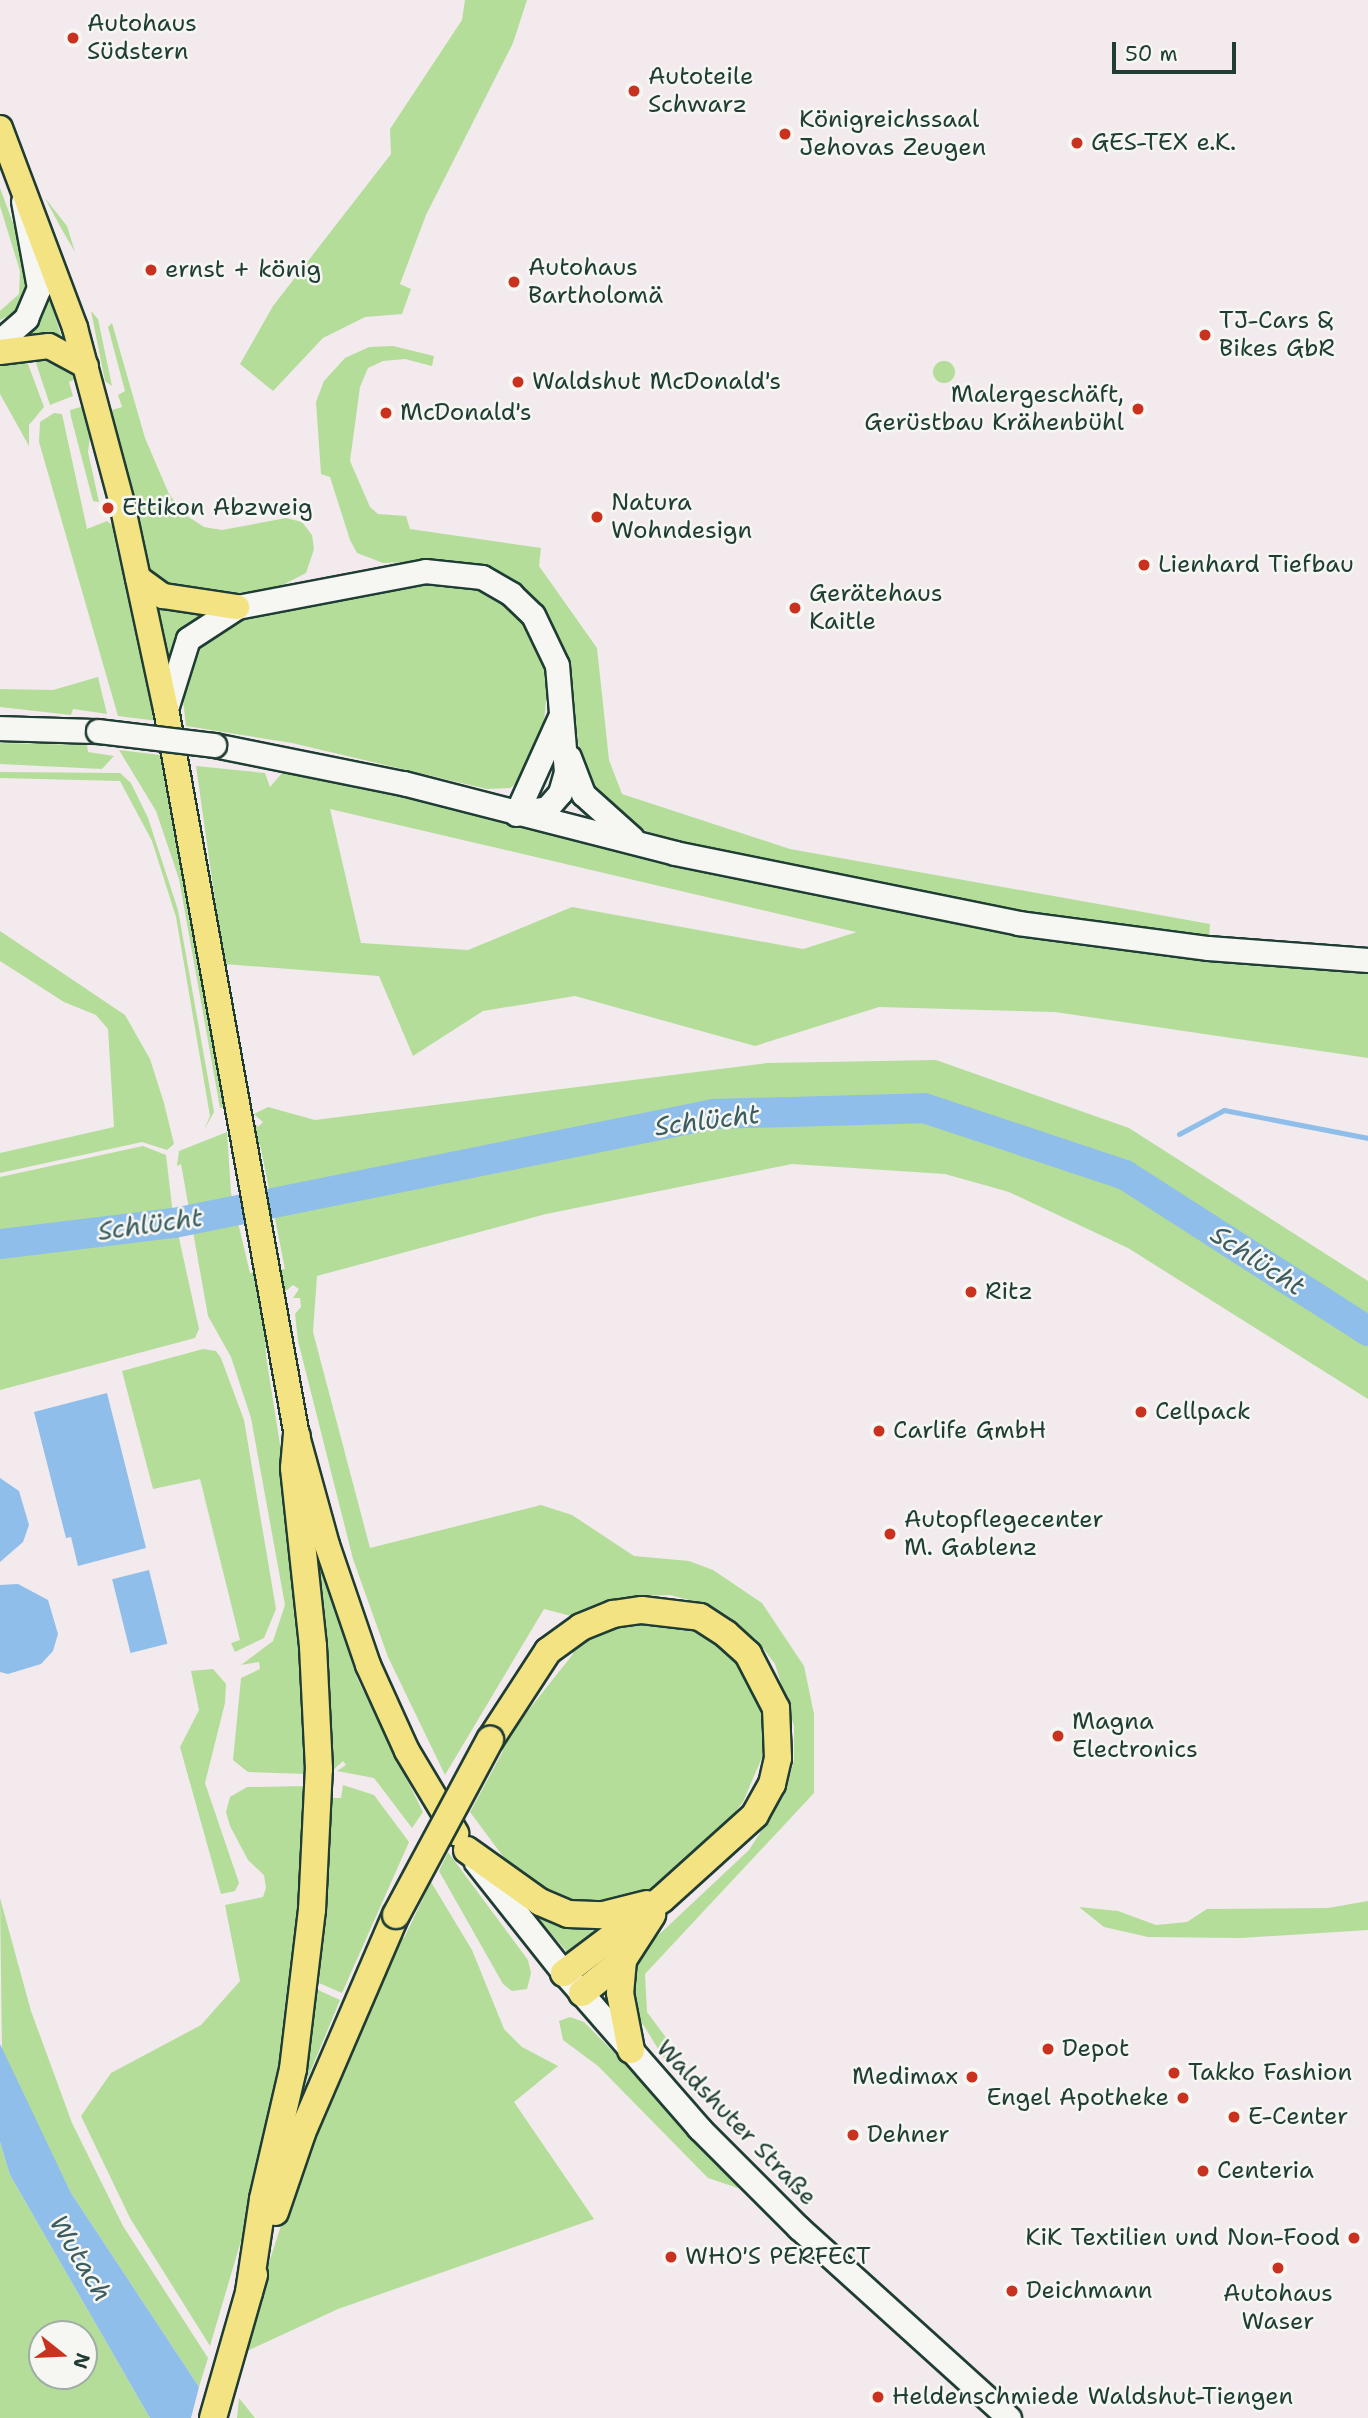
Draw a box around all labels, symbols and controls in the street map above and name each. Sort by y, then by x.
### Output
place label: Autohaus Südstern [87,10,197,66]
scale bar [1116,28,1240,72]
marker: Autohaus Südstern [65,30,81,46]
text: 50 m [1125,40,1178,68]
place label: Autoteile Schwarz [648,63,753,119]
marker: Autoteile Schwarz [626,83,642,99]
place label: Königreichssaal Jehovas Zeugen [799,106,986,162]
marker: Königreichssaal Jehovas Zeugen [777,126,793,142]
place label: GES-TEX e.K. [1091,129,1236,157]
marker: GES-TEX e.K. [1069,135,1085,151]
place label: Autohaus Bartholomä [528,254,663,310]
place label: ernst + könig [165,256,321,284]
marker: ernst + könig [143,262,159,278]
marker: Autohaus Bartholomä [506,274,522,290]
place label: TJ-Cars & Bikes GbR [1219,307,1335,363]
marker: TJ-Cars & Bikes GbR [1197,327,1213,343]
place label: Waldshut McDonald's [532,368,781,396]
marker: Waldshut McDonald's [510,374,526,390]
place label: Malergeschäft, Gerüstbau Krähenbühl [864,381,1124,437]
place label: McDonald's [400,399,532,427]
marker: Malergeschäft, Gerüstbau Krähenbühl [1130,401,1146,417]
marker: McDonald's [378,405,394,421]
place label: Natura Wohndesign [611,489,752,545]
place label: Ettikon Abzweig [122,494,313,522]
marker: Ettikon Abzweig [100,500,116,516]
marker: Natura Wohndesign [589,509,605,525]
place label: Lienhard Tiefbau [1158,551,1354,579]
marker: Lienhard Tiefbau [1136,557,1152,573]
place label: Gerätehaus Kaitle [809,580,943,636]
marker: Gerätehaus Kaitle [787,600,803,616]
water label: Schlücht [653,1098,761,1142]
water label: Schlücht [96,1201,204,1247]
water label: Schlücht [1205,1218,1311,1302]
place label: Ritz [985,1278,1033,1306]
marker: Ritz [963,1284,979,1300]
place label: Cellpack [1155,1398,1251,1426]
marker: Cellpack [1133,1404,1149,1420]
place label: Carlife GmbH [893,1417,1046,1445]
marker: Carlife GmbH [871,1423,887,1439]
place label: Autopflegecenter M. Gablenz [904,1506,1104,1562]
marker: Autopflegecenter M. Gablenz [882,1526,898,1542]
place label: Magna Electronics [1072,1708,1198,1764]
marker: Magna Electronics [1050,1728,1066,1744]
street label: Waldshuter Straße [650,2034,822,2212]
place label: Depot [1062,2035,1129,2063]
marker: Depot [1040,2041,1056,2057]
place label: Takko Fashion [1188,2059,1352,2087]
place label: Medimax [852,2063,958,2091]
marker: Takko Fashion [1166,2065,1182,2081]
marker: Medimax [964,2069,980,2085]
place label: Engel Apotheke [987,2084,1169,2112]
marker: Engel Apotheke [1175,2090,1191,2106]
place label: E-Center [1248,2103,1348,2131]
marker: E-Center [1226,2109,1242,2125]
place label: Dehner [867,2121,950,2149]
marker: Dehner [845,2127,861,2143]
place label: Centeria [1217,2157,1314,2185]
marker: Centeria [1195,2163,1211,2179]
water label: Wutach [43,2209,119,2307]
place label: KiK Textilien und Non-Food [1025,2224,1340,2252]
marker: KiK Textilien und Non-Food [1346,2230,1362,2246]
place label: WHO'S PERFECT [685,2243,871,2271]
marker: WHO'S PERFECT [663,2249,679,2265]
marker: Autohaus Waser [1270,2260,1286,2276]
place label: Deichmann [1026,2277,1153,2305]
place label: Autohaus Waser [1223,2280,1333,2336]
marker: Deichmann [1004,2283,1020,2299]
north arrow [28,2320,98,2390]
text: N [67,2350,96,2372]
place label: Heldenschmiede Waldshut-Tiengen [892,2383,1293,2411]
marker: Heldenschmiede Waldshut-Tiengen [870,2389,886,2405]

